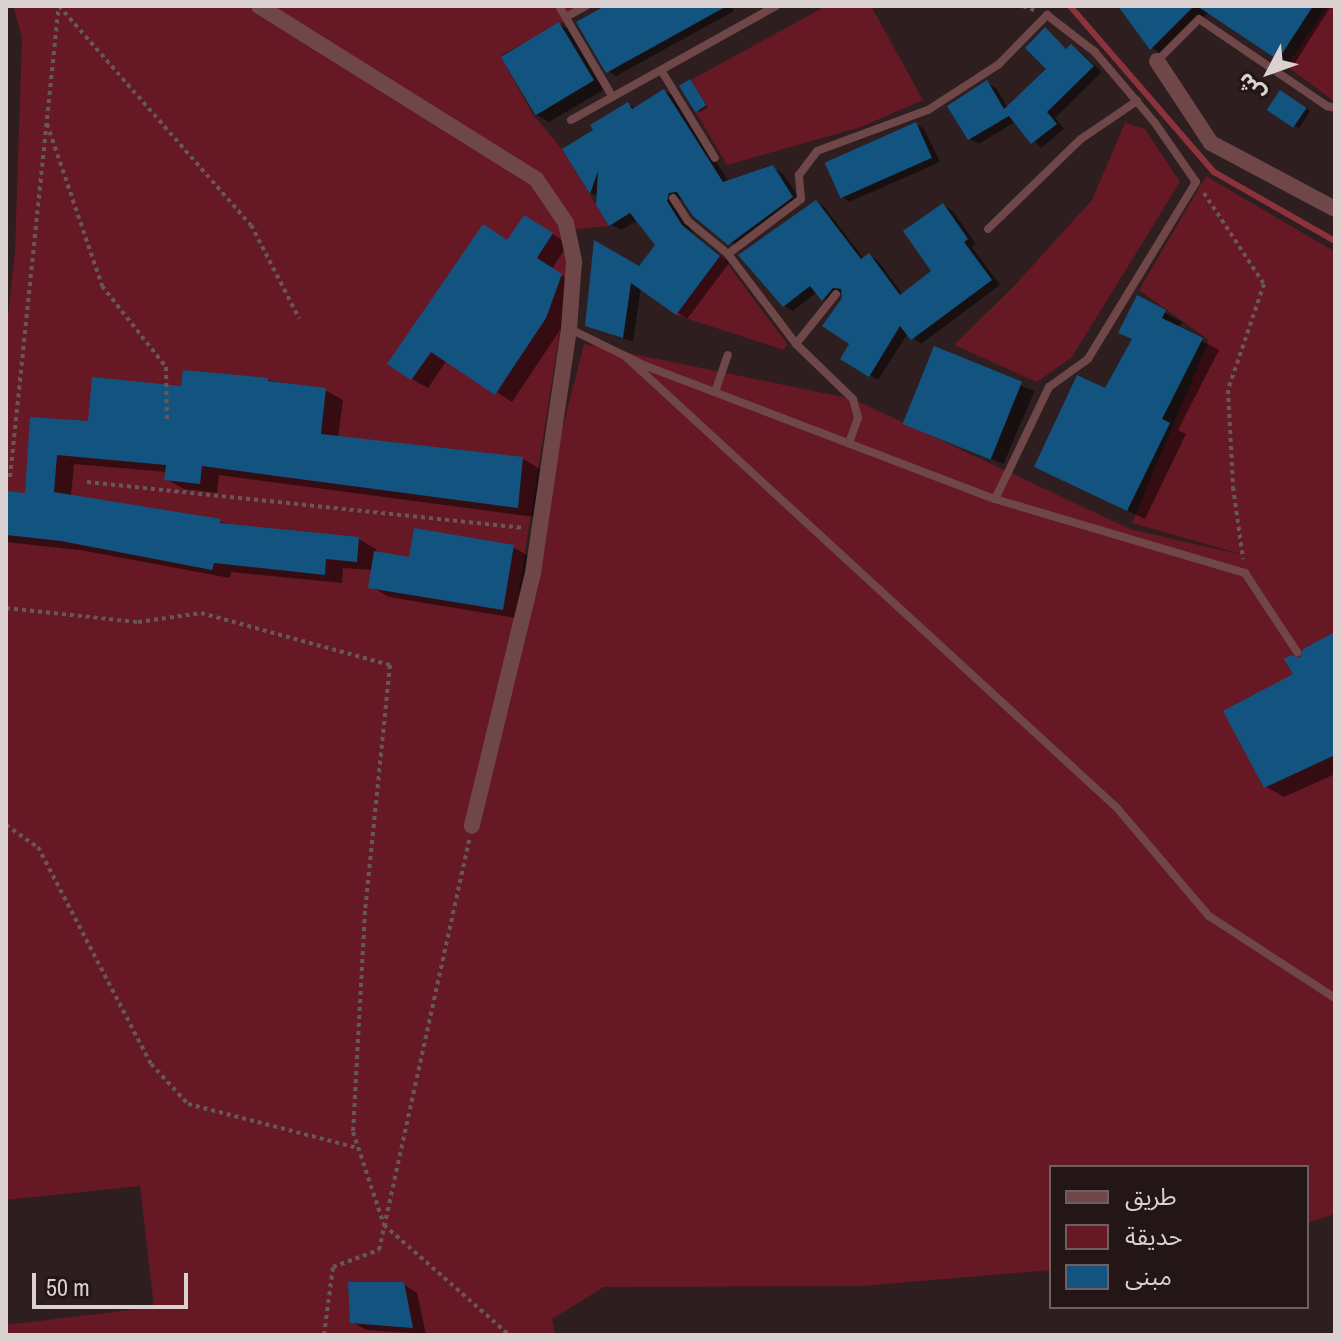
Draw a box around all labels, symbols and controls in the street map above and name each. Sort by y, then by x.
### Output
north arrow [1229,32,1309,112]
text: ش [1230,67,1272,109]
legend [1049,1165,1309,1309]
text: طريق [1125,1180,1177,1212]
text: حديقة [1125,1220,1183,1252]
scale bar [36,1257,192,1307]
text: مبنى [1125,1260,1172,1292]
text: 50 m [46,1271,90,1303]

